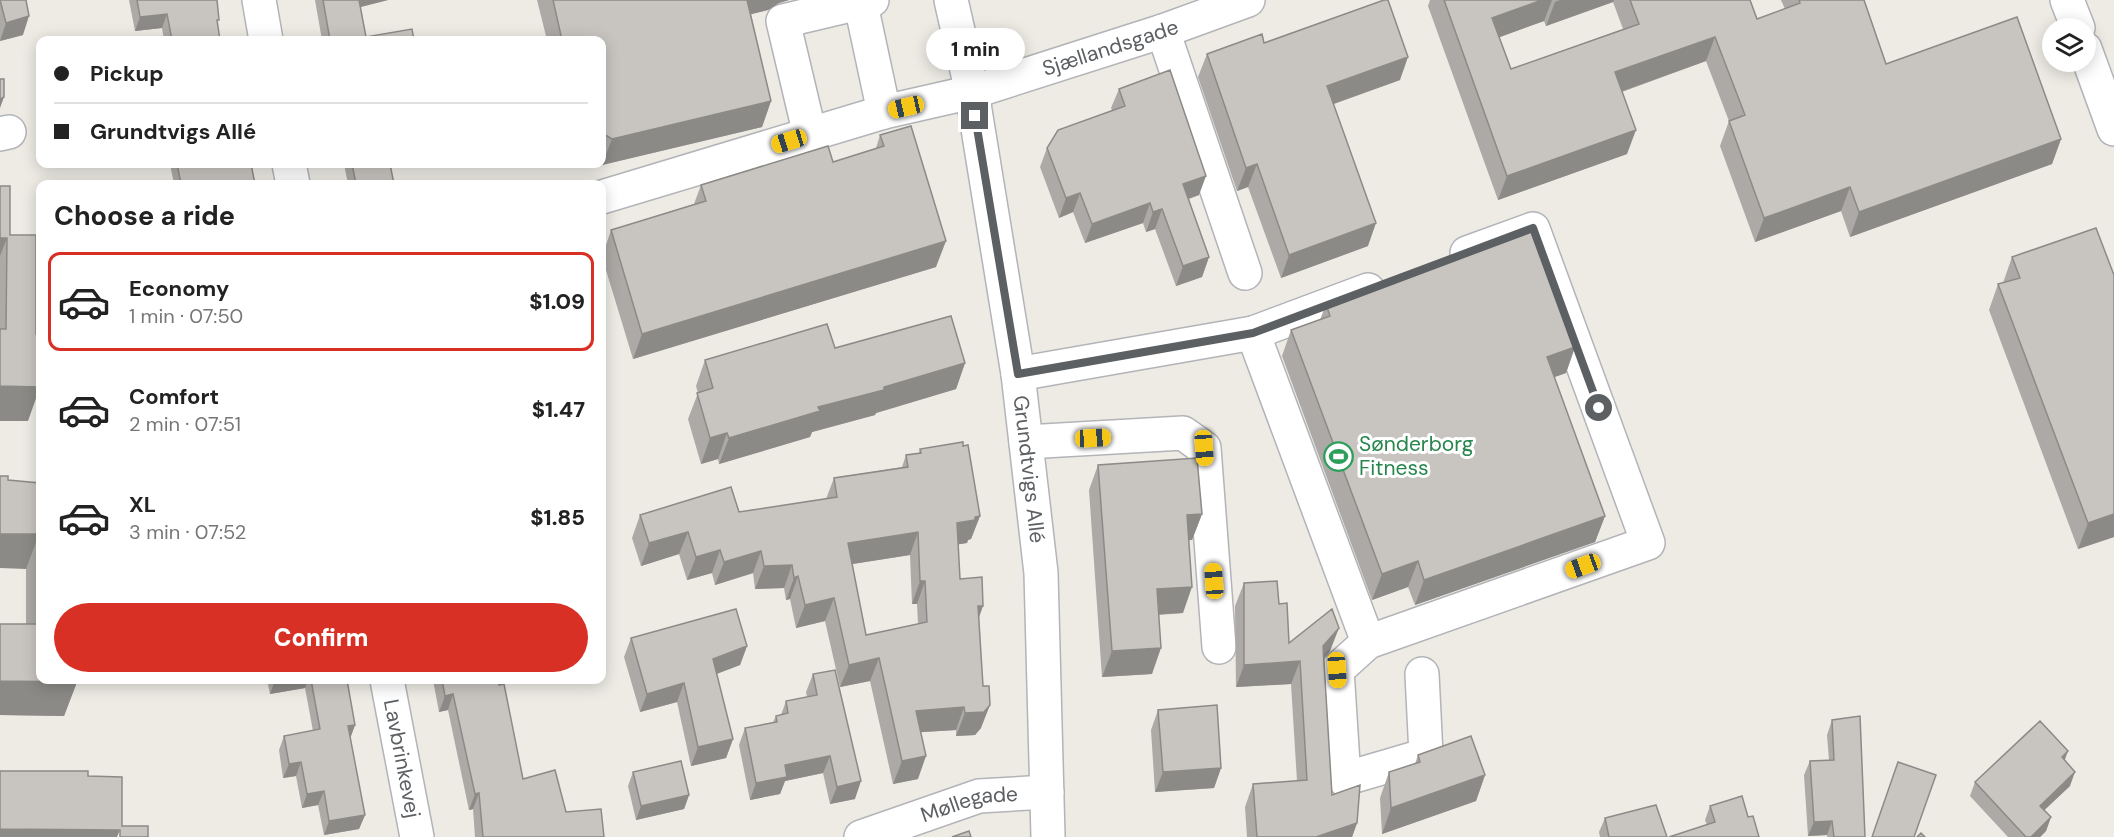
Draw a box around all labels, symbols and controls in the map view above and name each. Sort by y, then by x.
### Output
street label: Sjællandsgade [1039,13,1182,83]
map controls [2042,18,2096,72]
button: layers [2042,18,2096,72]
callout: 1 min [926,29,1024,71]
text: 1 min [951,36,1000,62]
text: Pickup [90,59,164,88]
car [886,94,926,120]
route end [961,102,988,129]
text: Grundtvigs Allé [90,117,256,146]
car [769,127,809,155]
text: Choose a ride [54,198,235,233]
text: Economy [129,274,229,303]
icon: car [57,275,111,329]
text: $1.09 [529,287,585,316]
text: 1 min · 07:50 [129,303,243,329]
text: Comfort [129,382,219,411]
icon: car [57,383,111,437]
street label: Grundtvigs Allé [1007,394,1051,545]
route start [1585,394,1612,421]
text: $1.47 [532,395,585,424]
text: 2 min · 07:51 [129,411,241,437]
car [1075,428,1111,448]
car [1194,429,1214,467]
place label: Sønderborg Fitness [1359,430,1474,482]
sports icon: Sønderborg Fitness [1322,440,1354,472]
text: XL [129,490,156,519]
icon: car [57,491,111,545]
text: $1.85 [530,503,585,532]
text: 3 min · 07:52 [129,519,246,545]
car [1563,551,1603,581]
car [1204,562,1224,600]
button: Confirm [54,603,588,672]
car [1327,651,1347,689]
street label: Lavbrinkevej [377,697,427,820]
street label: Møllegade [917,780,1019,829]

